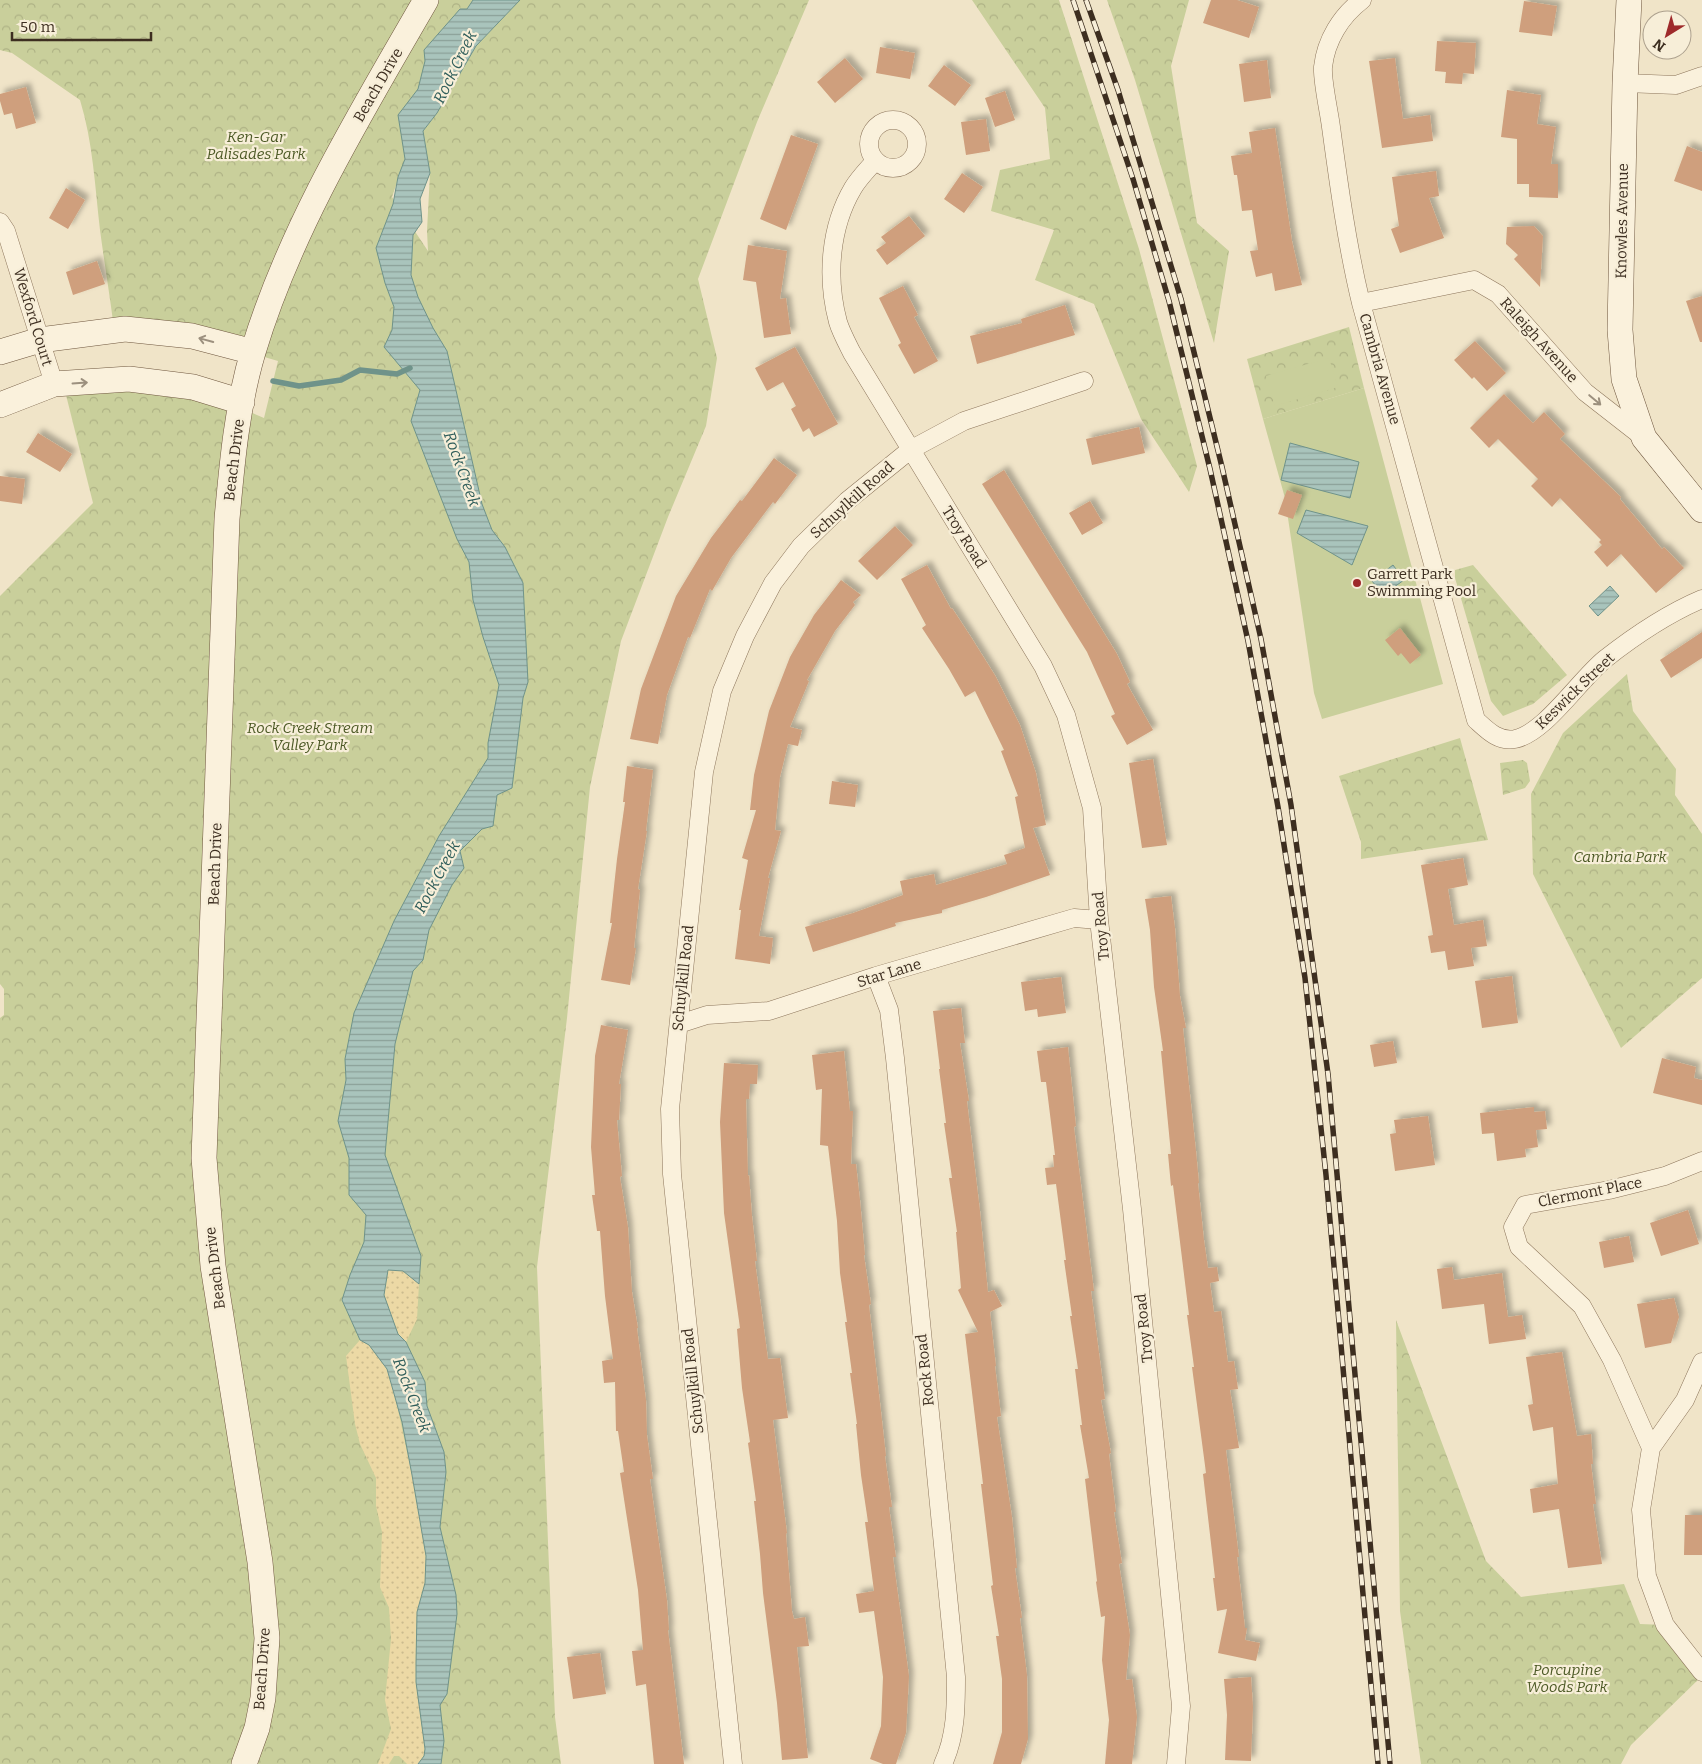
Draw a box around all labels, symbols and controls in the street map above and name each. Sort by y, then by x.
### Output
scale bar [12,10,151,42]
north arrow [1642,10,1692,60]
text: 50 m [20,18,56,36]
water label: Rock Creek [429,27,481,106]
text: N [1650,35,1669,55]
street label: Beach Drive [350,45,406,125]
park label: Ken-Gar Palisades Park [206,128,306,163]
street label: Knowles Avenue [1612,163,1632,279]
street label: Wexford Court [10,266,57,369]
street label: Raleigh Avenue [1496,294,1582,386]
street label: Cambria Avenue [1355,311,1405,427]
one-way arrow [199,335,215,344]
one-way arrow [72,378,88,387]
one-way arrow [1588,394,1601,405]
street label: Beach Drive [220,418,248,502]
water label: Rock Creek [440,429,484,509]
street label: Schuylkill Road [806,458,898,542]
street label: Troy Road [938,503,990,571]
place label: Garrett Park Swimming Pool [1367,565,1476,600]
marker: Garrett Park Swimming Pool [1351,577,1363,589]
street label: Keswick Street [1532,648,1619,733]
park label: Rock Creek Stream Valley Park [247,719,373,754]
street label: Beach Drive [205,822,225,906]
water label: Rock Creek [410,838,464,916]
park label: Cambria Park [1573,848,1667,866]
street label: Troy Road [1089,891,1113,961]
street label: Schuylkill Road [668,924,698,1032]
street label: Star Lane [855,955,923,991]
street label: Clermont Place [1536,1173,1644,1211]
street label: Beach Drive [201,1226,229,1310]
street label: Troy Road [1131,1293,1157,1363]
street label: Schuylkill Road [678,1327,708,1435]
street label: Rock Road [912,1333,938,1407]
water label: Rock Creek [389,1355,435,1435]
street label: Beach Drive [250,1627,274,1711]
park label: Porcupine Woods Park [1526,1661,1608,1696]

